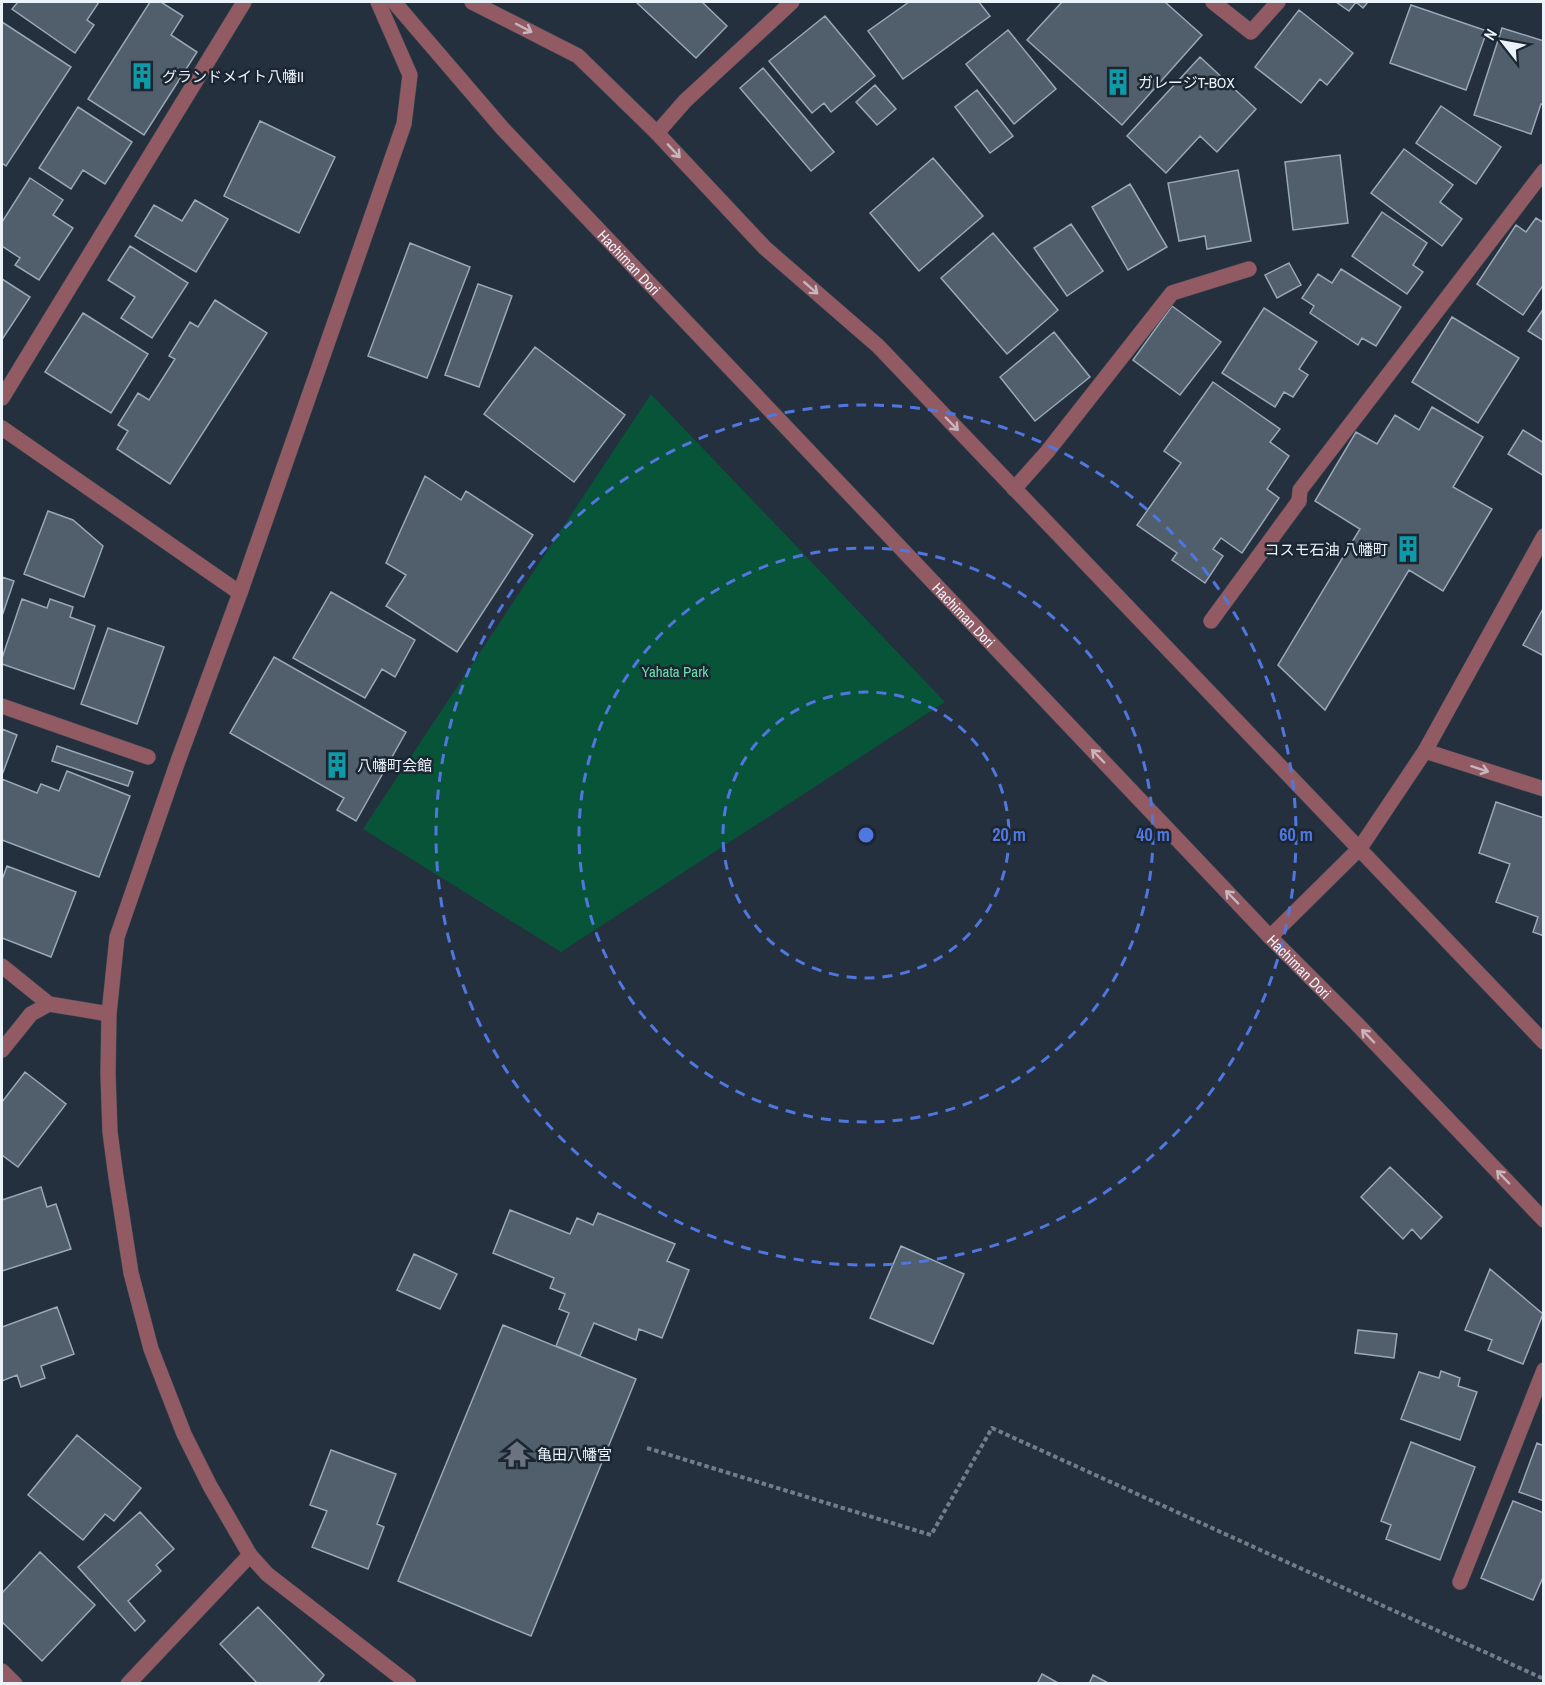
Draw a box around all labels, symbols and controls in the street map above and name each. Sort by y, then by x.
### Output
north arrow [1473,12,1533,72]
one-way arrow [515,23,533,34]
text: N [1478,25,1502,44]
building icon: グランドメイト八幡II [127,61,157,91]
place label: グランドメイト八幡II [162,66,304,87]
building icon: ガレージT-BOX [1103,67,1133,97]
place label: ガレージT-BOX [1138,72,1235,93]
one-way arrow [666,143,681,158]
street label: Hachiman Dori [593,225,666,299]
one-way arrow [803,282,819,295]
one-way arrow [944,416,959,431]
building icon: コスモ石油 八幡町 [1393,534,1423,564]
place label: コスモ石油 八幡町 [1265,539,1388,560]
street label: Hachiman Dori [928,577,1000,652]
park label: Yahata Park [642,661,709,682]
one-way arrow [1090,748,1105,763]
building icon: 八幡町会館 [322,750,352,780]
place label: 八幡町会館 [357,755,432,776]
one-way arrow [1470,764,1489,775]
text: 20 m [992,822,1026,847]
text: 40 m [1136,822,1170,847]
text: 60 m [1279,822,1313,847]
centre of rings [856,825,876,845]
one-way arrow [1225,889,1239,904]
street label: Hachiman Dori [1263,930,1336,1003]
one-way arrow [1361,1029,1376,1044]
one-way arrow [1496,1170,1510,1185]
temple icon: 亀田八幡宮 [502,1439,532,1469]
place label: 亀田八幡宮 [537,1444,612,1465]

